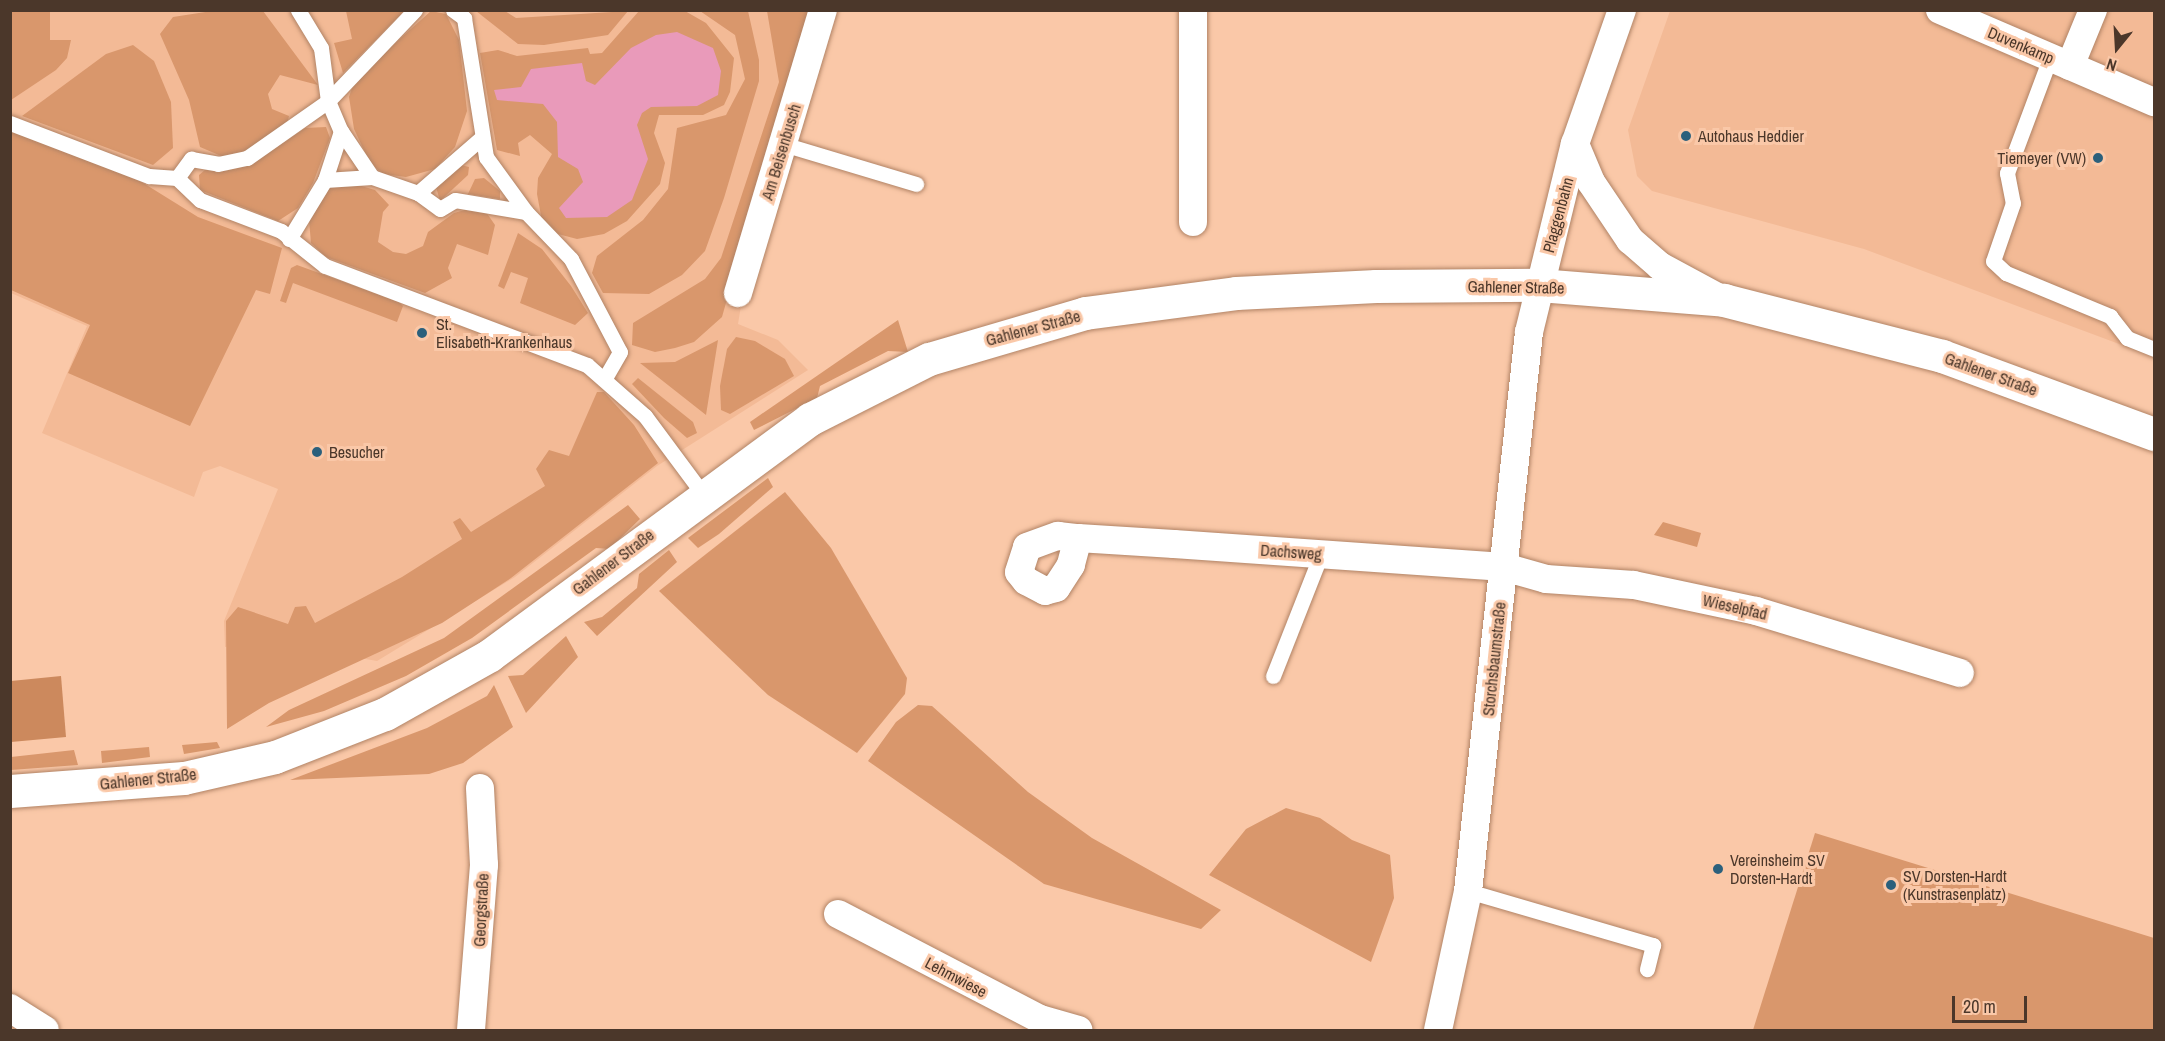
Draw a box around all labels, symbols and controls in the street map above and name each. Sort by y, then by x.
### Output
north arrow [2087,18,2147,78]
street label: Duvenkamp [1985,22,2057,68]
text: N [2104,53,2119,77]
street label: Am Beisenbusch [757,102,805,202]
place label: Autohaus Heddier [1698,126,1804,146]
marker: Autohaus Heddier [1679,129,1693,143]
place label: Tiemeyer (VW) [1997,148,2086,168]
marker: Tiemeyer (VW) [2091,151,2105,165]
street label: Plaggenbahn [1539,175,1577,255]
street label: Gahlener Straße [1467,277,1565,297]
street label: Gahlener Straße [984,306,1082,350]
place label: St. Elisabeth-Krankenhaus [436,314,572,352]
marker: St. Elisabeth-Krankenhaus [413,324,431,342]
street label: Gahlener Straße [1942,348,2040,400]
place label: Besucher [329,442,384,462]
marker: Besucher [310,445,324,459]
street label: Gahlener Straße [568,525,658,599]
street label: Dachsweg [1260,540,1322,564]
street label: Wieselpfad [1701,590,1769,624]
street label: Storchsbaumstraße [1478,601,1510,717]
street label: Gahlener Straße [99,764,197,794]
place label: Vereinsheim SV Dorsten-Hardt [1730,850,1825,888]
marker: Vereinsheim SV Dorsten-Hardt [1711,862,1725,876]
place label: SV Dorsten-Hardt (Kunstrasenplatz) [1903,866,2007,904]
street label: Georgstraße [469,873,493,947]
marker: SV Dorsten-Hardt (Kunstrasenplatz) [1884,878,1898,892]
street label: Lehmwiese [922,953,990,1001]
scale bar [1955,984,2030,1022]
text: 20 m [1963,994,1996,1019]

